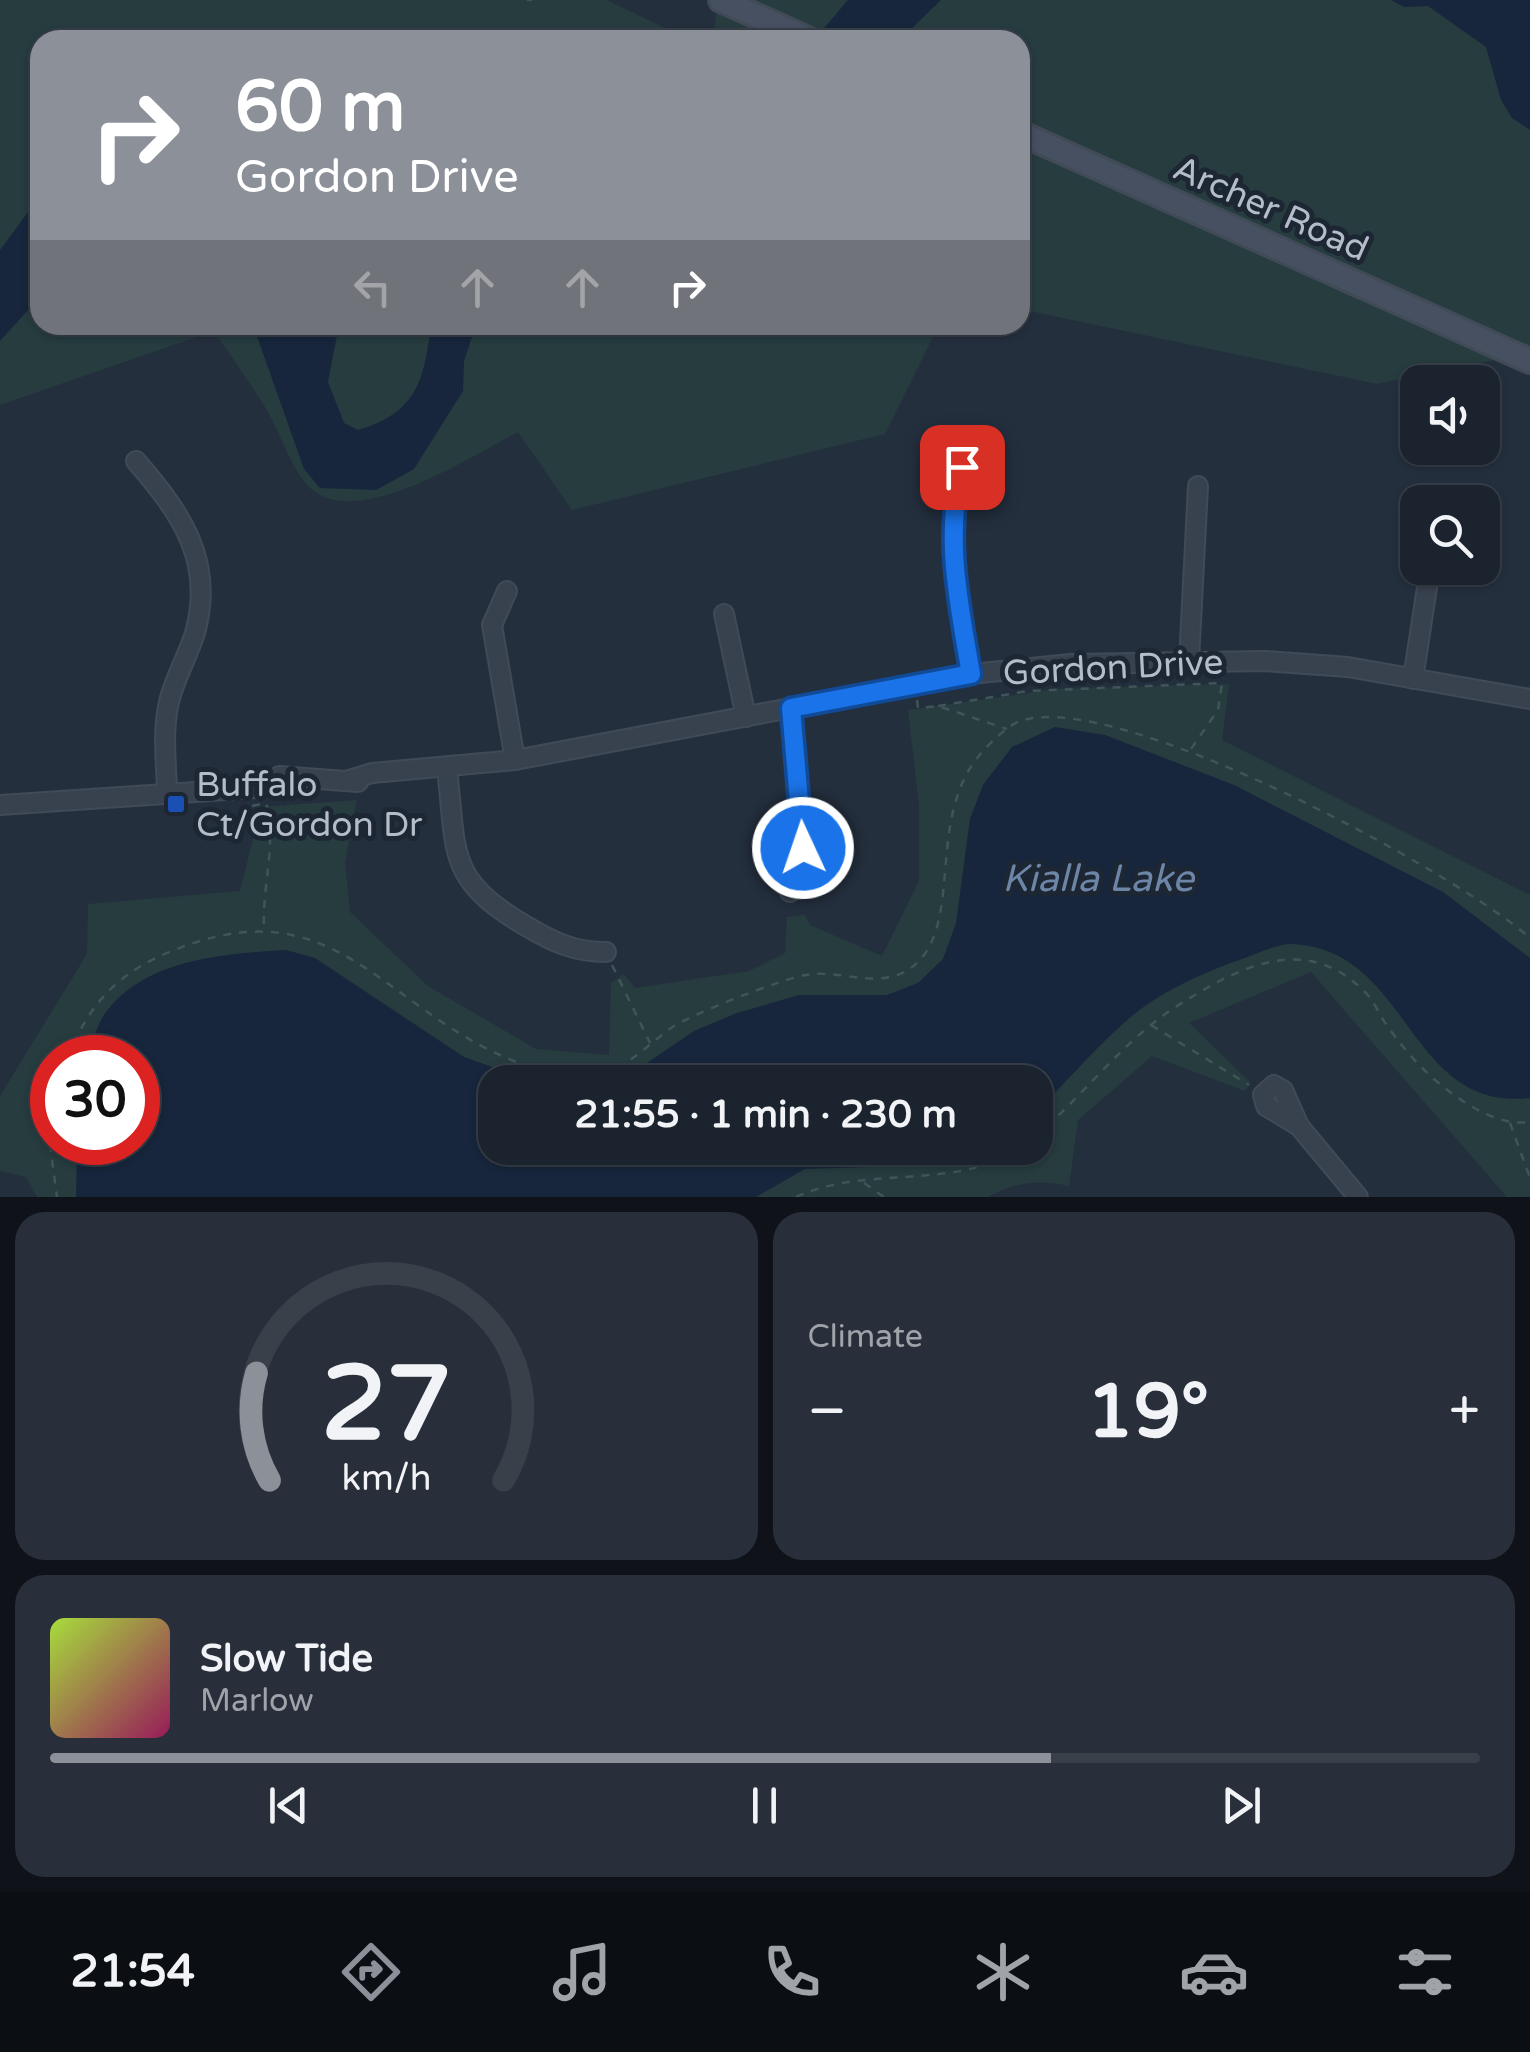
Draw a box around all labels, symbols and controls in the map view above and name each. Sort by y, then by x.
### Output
text: 60 m [235,66,405,150]
icon: right [70,70,200,200]
street label: Archer Road [1167,147,1375,271]
text: Gordon Drive [235,151,519,205]
icon: left [345,260,400,315]
icon: ahead [450,260,505,315]
icon: ahead [555,260,610,315]
icon: right [660,260,715,315]
map controls [1400,365,1500,585]
button: sound [1400,365,1500,465]
pin [920,425,1005,510]
icon: arrive [935,440,990,495]
button: search [1400,485,1500,585]
street label: Gordon Drive [1002,641,1224,695]
place label: Buffalo Ct/Gordon Dr [196,764,423,846]
marker: Buffalo Ct/Gordon Dr [165,793,187,815]
position arrow [751,796,855,900]
water label: Kialla Lake [1002,856,1196,902]
speed limit sign: 30 [30,1035,160,1165]
text: 21:55 · 1 min · 230 m [574,1092,957,1138]
text: Climate [808,1318,923,1356]
text: 27 [321,1343,452,1468]
text: 19° [1087,1367,1209,1457]
text: − [808,1379,847,1445]
text: + [1449,1379,1480,1445]
text: km/h [341,1457,431,1500]
text: Slow Tide [200,1636,373,1682]
text: Marlow [200,1682,314,1720]
icon: previous [261,1778,316,1833]
icon: pause [737,1778,792,1833]
icon: next [1214,1778,1269,1833]
icon: directions [336,1937,406,2007]
icon: music [547,1937,617,2007]
icon: phone [757,1937,827,2007]
icon: climate [968,1937,1038,2007]
icon: car [1179,1937,1249,2007]
icon: filters [1390,1937,1460,2007]
text: 21:54 [70,1945,195,1999]

